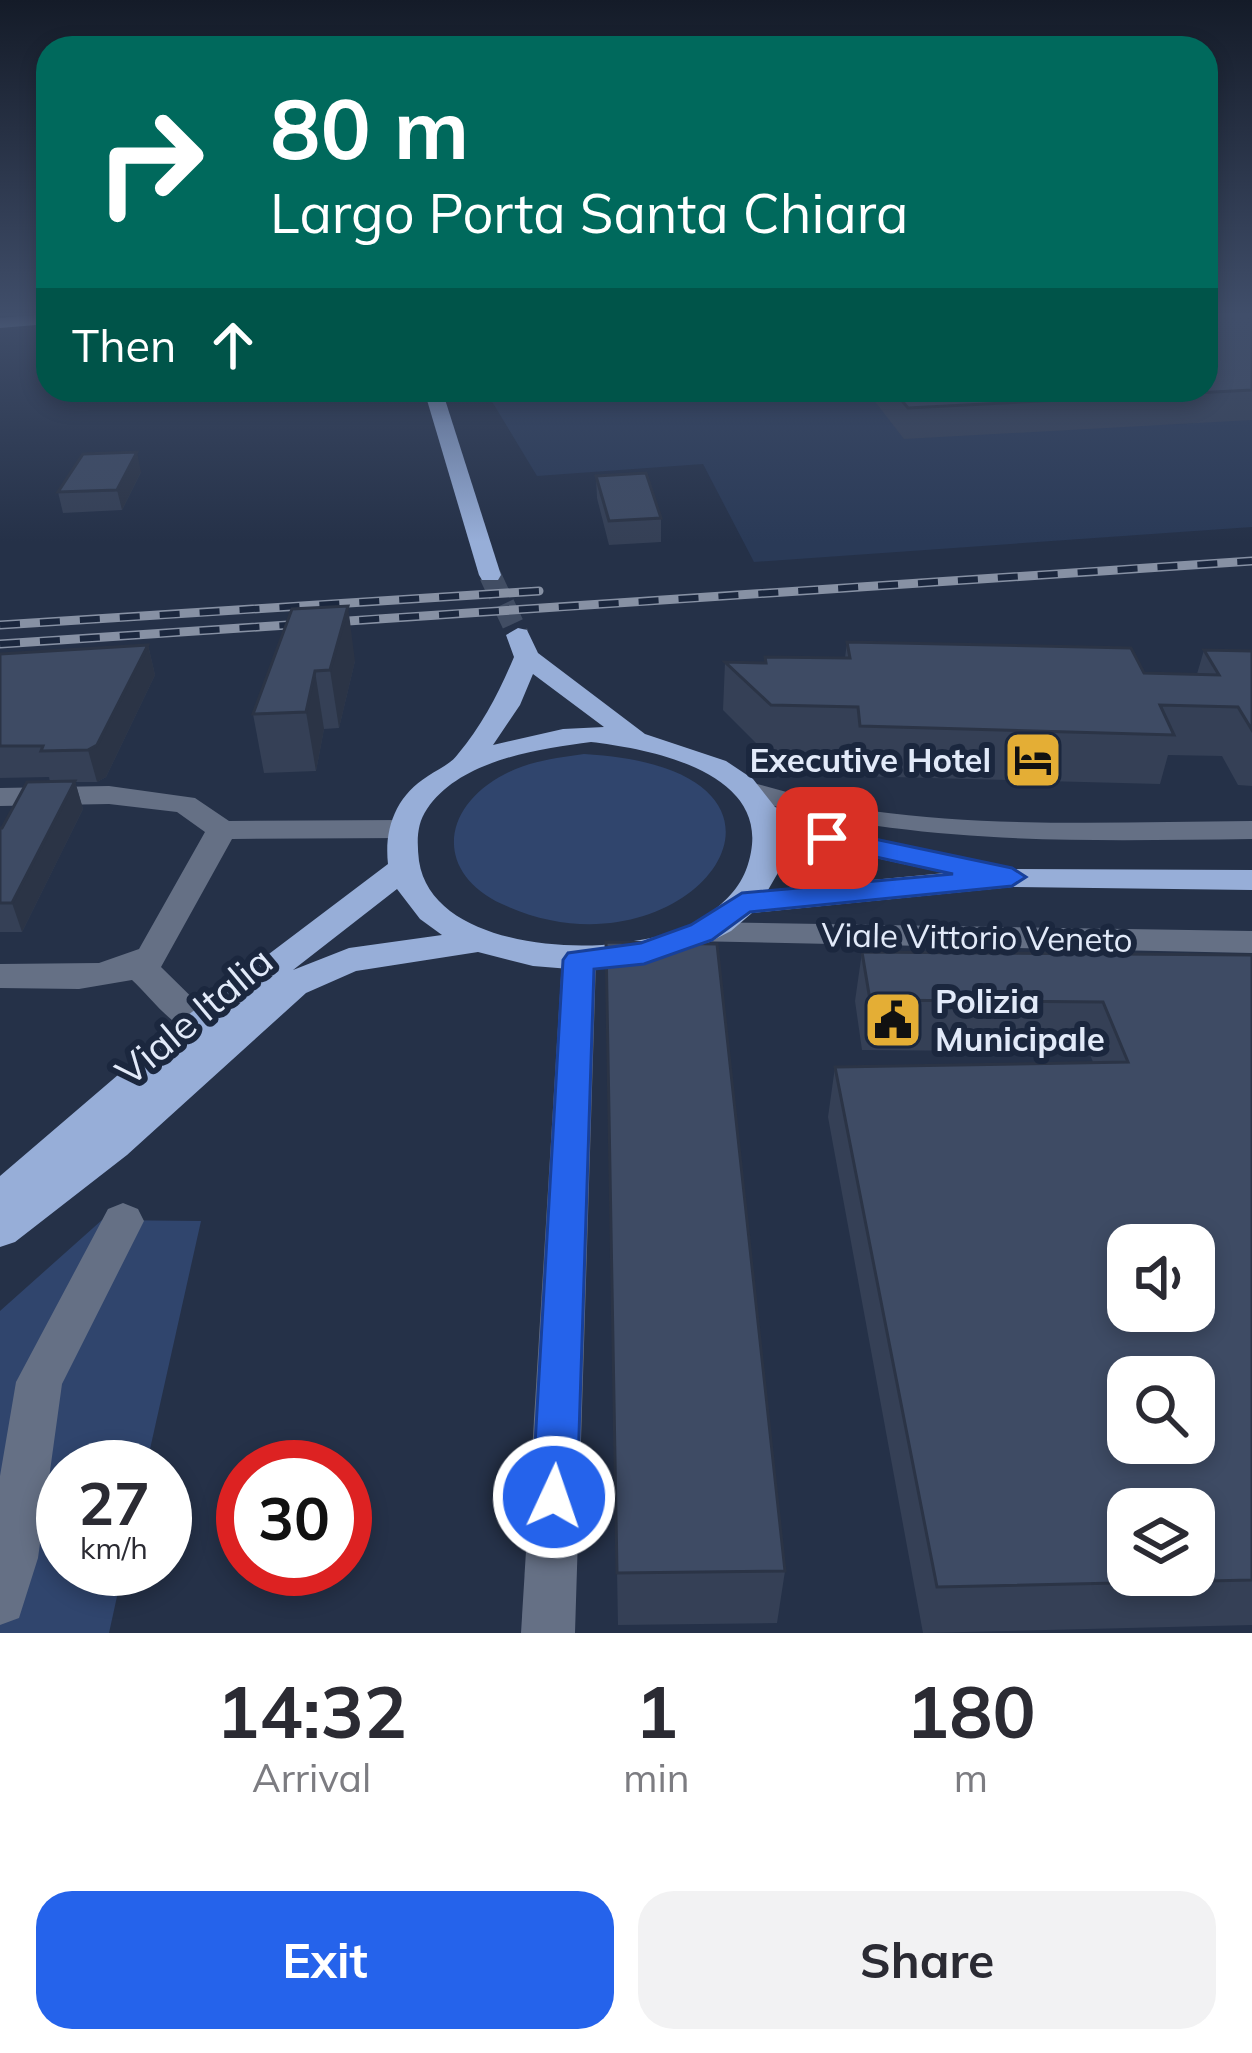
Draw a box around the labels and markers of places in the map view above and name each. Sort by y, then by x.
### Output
hotel icon: Executive Hotel [1002,729,1064,791]
place label: Executive Hotel [749,739,991,780]
pin [776,787,878,889]
place label: Polizia Municipale [935,980,1105,1059]
public building icon: Polizia Municipale [862,989,924,1051]

